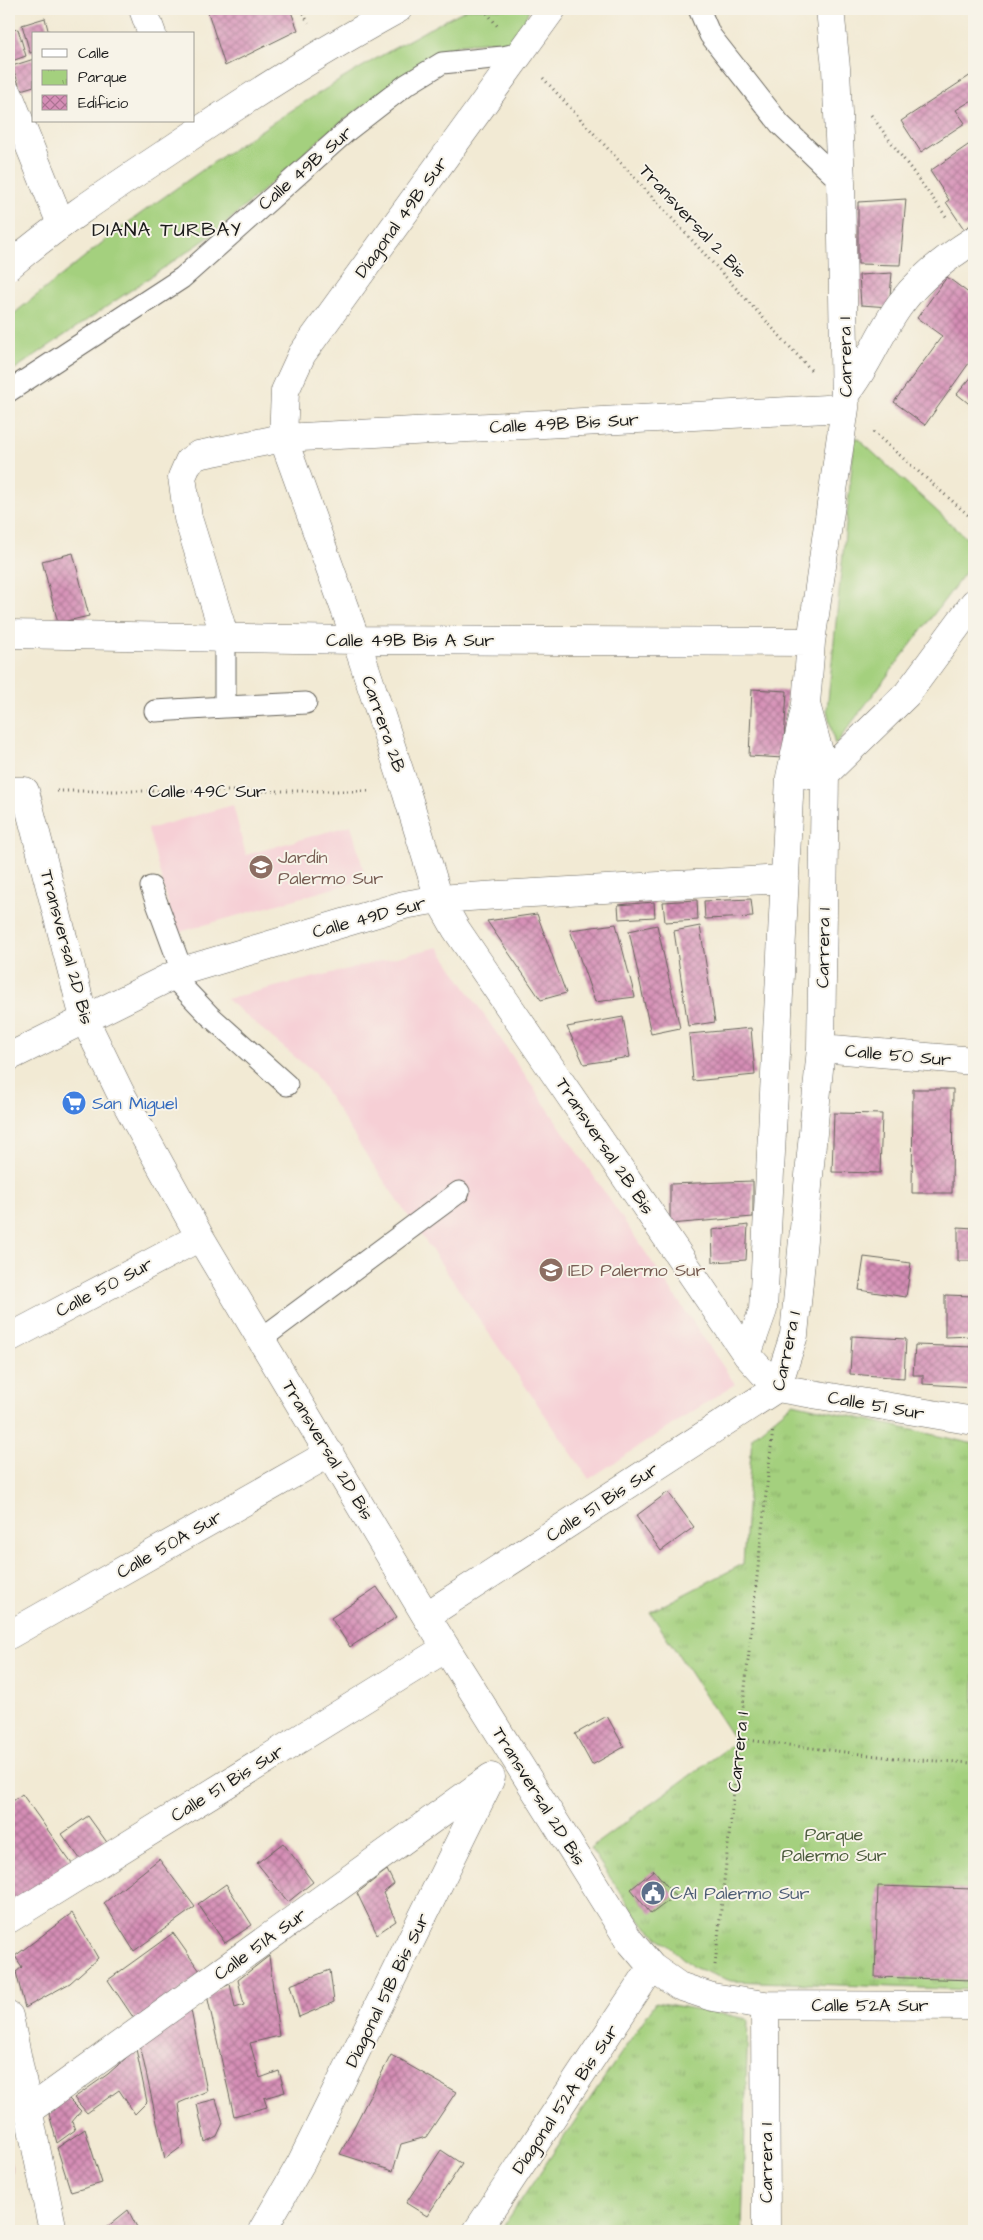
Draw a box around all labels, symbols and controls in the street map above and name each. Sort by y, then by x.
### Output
legend [32,32,195,122]
text: Calle [78,43,109,64]
text: Parque [78,67,127,88]
text: Edificio [78,93,129,114]
street label: Calle 49B Sur [253,120,358,216]
street label: Diagonal 49B Sur [349,152,455,284]
street label: Transversal 2 Bis [633,159,752,284]
district label: DIANA TURBAY [92,216,242,244]
street label: Carrera 1 [832,317,859,397]
street label: Calle 49B Bis Sur [489,407,639,440]
street label: Calle 49B Bis A Sur [326,628,494,653]
street label: Carrera 2B [355,672,412,776]
street label: Calle 49C Sur [148,779,266,804]
place label: Jardín Palermo Sur [278,845,383,891]
school or university icon: Jardín Palermo Sur [248,854,274,880]
street label: Transversal 2D Bis [34,867,99,1027]
street label: Calle 49D Sur [310,890,429,945]
street label: Carrera 1 [810,908,837,988]
street label: Calle 50 Sur [844,1038,952,1073]
street label: Transversal 2B Bis [549,1073,660,1220]
supermarket icon: San Miguel [61,1090,87,1116]
place label: San Miguel [92,1091,178,1117]
street label: Calle 50 Sur [51,1251,157,1323]
school or university icon: IED Palermo Sur [538,1257,564,1283]
place label: IED Palermo Sur [568,1258,705,1283]
street label: Carrera 1 [766,1309,807,1393]
street label: Transversal 2D Bis [276,1376,379,1525]
street label: Calle 51 Sur [826,1385,926,1426]
street label: Calle 51 Bis Sur [541,1457,663,1548]
street label: Calle 50A Sur [112,1504,227,1585]
street label: Carrera 1 [722,1711,755,1793]
street label: Transversal 2D Bis [486,1722,591,1870]
street label: Calle 51 Bis Sur [166,1739,289,1828]
park label: Parque Palermo Sur [781,1822,887,1868]
public building icon: CAI Palermo Sur [640,1880,666,1906]
place label: CAI Palermo Sur [670,1881,809,1906]
street label: Calle 51A Sur [209,1902,312,1987]
street label: Diagonal 51B Bis Sur [339,1909,437,2072]
street label: Calle 52A Sur [812,1993,929,2018]
street label: Diagonal 52A Bis Sur [506,2020,626,2180]
street label: Carrera 1 [754,2123,779,2203]

